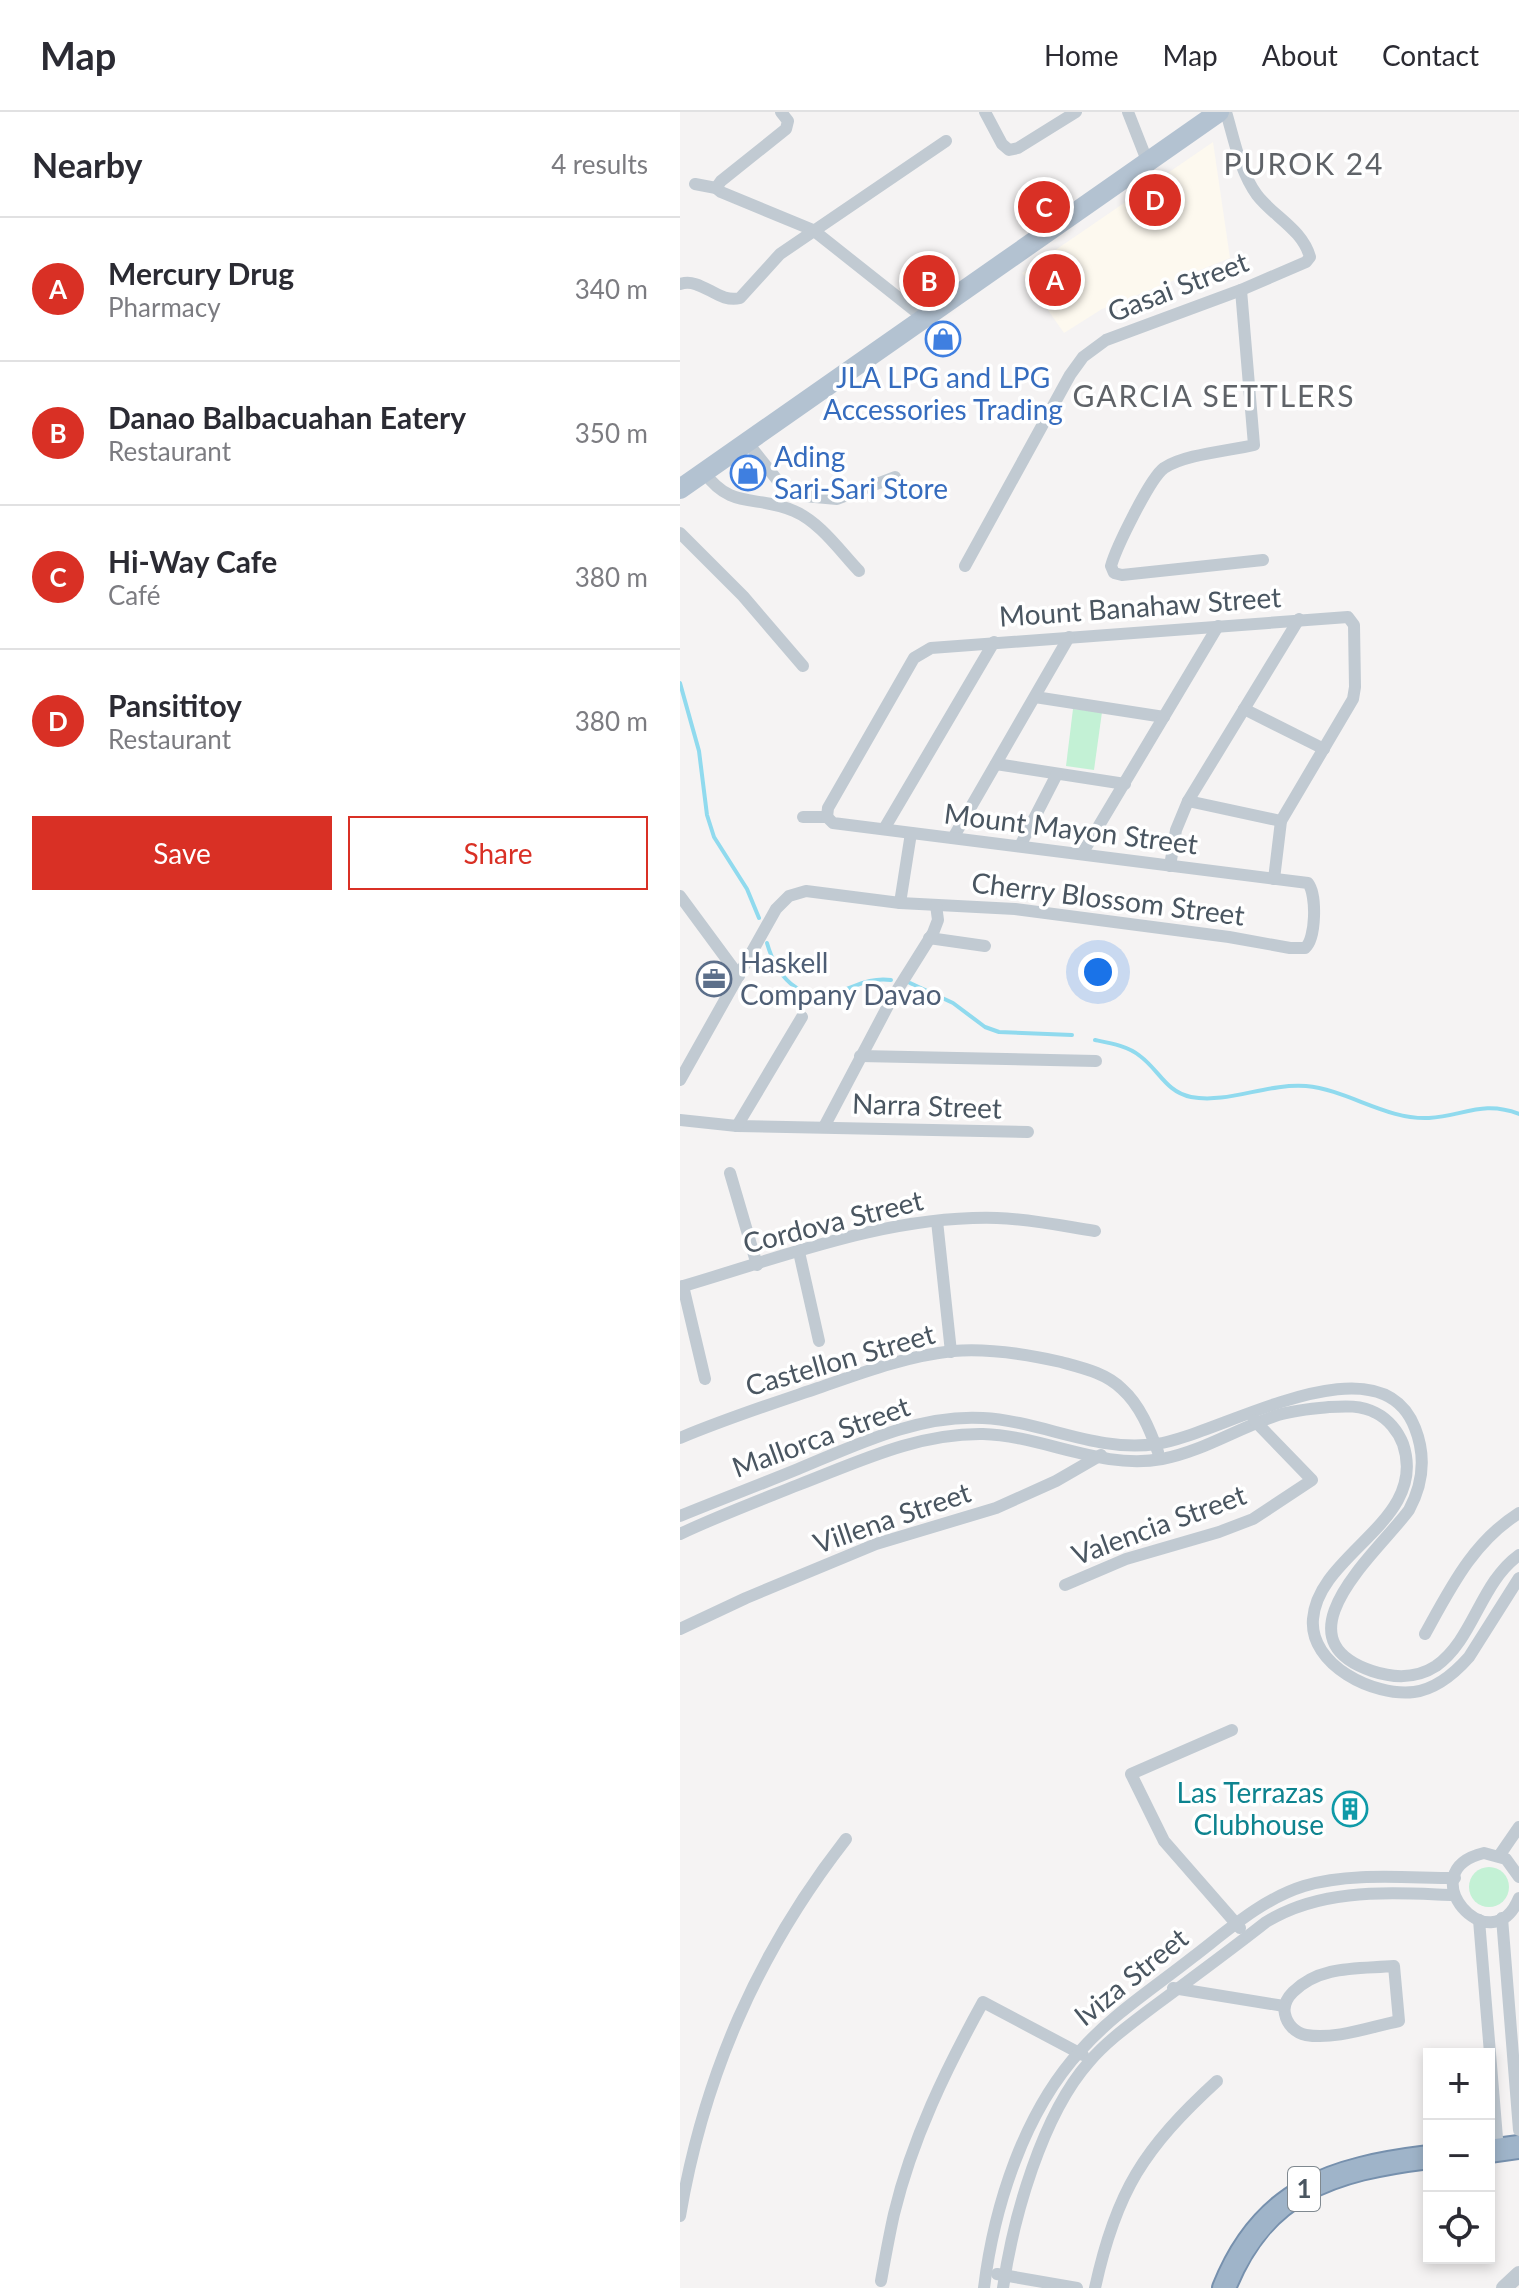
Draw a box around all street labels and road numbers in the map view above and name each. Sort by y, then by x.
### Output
street label: Gasai Street [1102,244,1253,328]
street label: Mount Banahaw Street [998,579,1282,633]
street label: Mount Mayon Street [942,796,1200,860]
street label: Cherry Blossom Street [970,864,1247,932]
street label: Narra Street [852,1085,1003,1125]
street label: Cordova Street [739,1182,926,1260]
street label: Castellon Street [741,1316,938,1402]
street label: Mallorca Street [727,1388,914,1484]
street label: Villena Street [809,1474,975,1560]
street label: Valencia Street [1067,1477,1250,1571]
street label: Iviza Street [1067,1920,1194,2032]
road number: 1 [1288,2167,1320,2211]

